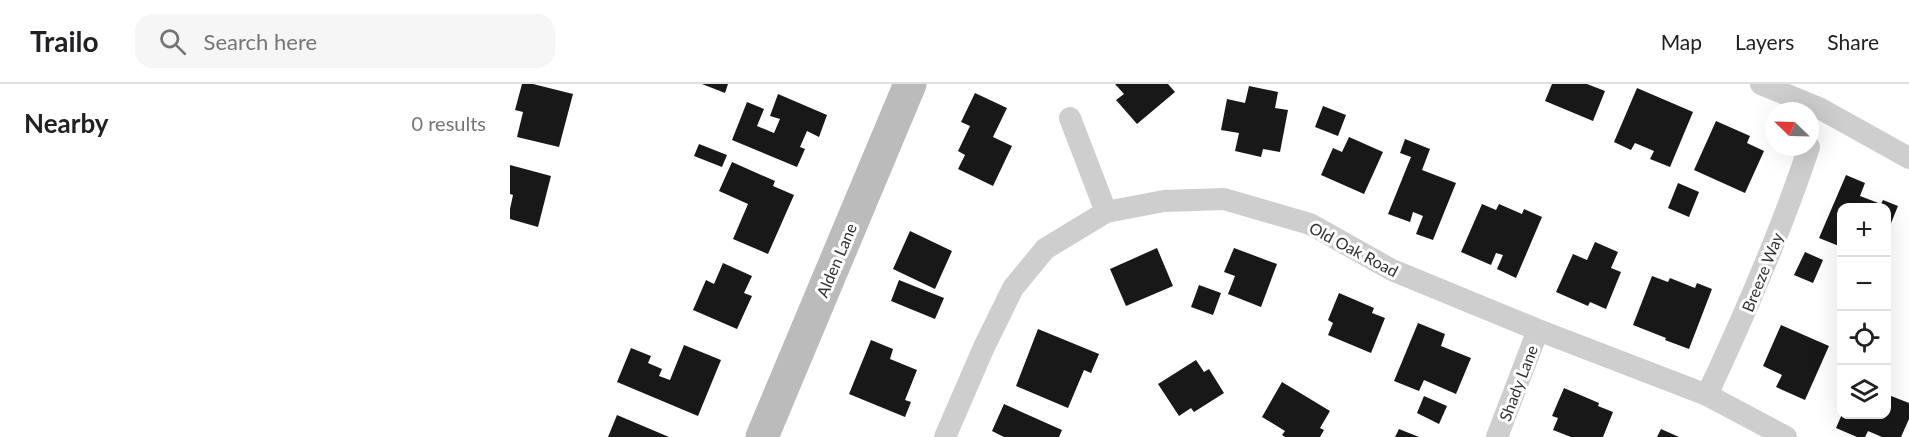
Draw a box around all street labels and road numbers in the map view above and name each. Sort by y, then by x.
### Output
street label: Old Oak Road [1306,218,1402,280]
street label: Alden Lane [812,220,860,300]
street label: Breeze Way [1738,229,1787,314]
street label: Shady Lane [1495,342,1541,424]

